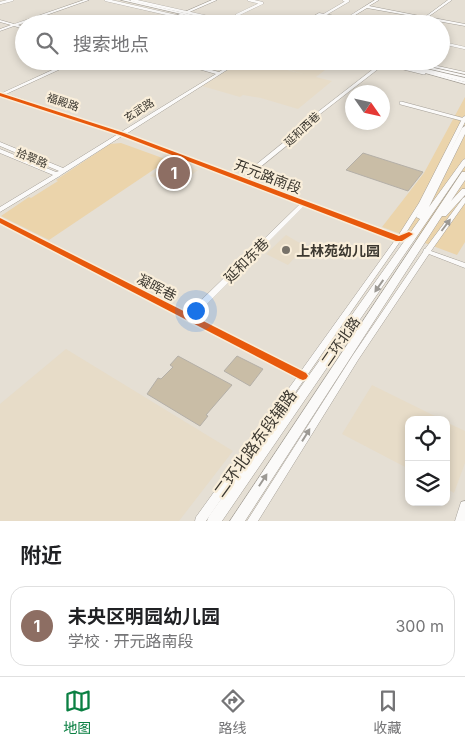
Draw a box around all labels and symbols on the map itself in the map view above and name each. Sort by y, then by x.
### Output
north arrow [345,85,390,130]
street label: 福殿路 [45,90,81,114]
street label: 玄武路 [121,95,157,125]
street label: 延和西巷 [281,109,323,149]
street label: 拾翠路 [14,145,50,171]
pin: 1 [158,154,190,192]
street label: 开元路南段 [232,156,304,196]
one-way arrow [440,219,451,232]
street label: 延和东巷 [220,234,272,286]
place label: 上林苑幼儿园 [296,242,380,259]
marker: 上林苑幼儿园 [280,244,292,256]
street label: 凝晖巷 [134,270,180,304]
one-way arrow [374,279,384,293]
your location [183,298,209,324]
street label: 二环北路 [317,313,363,369]
street label: 二环北路东段辅路 [209,385,301,501]
one-way arrow [301,429,311,442]
one-way arrow [258,474,268,487]

